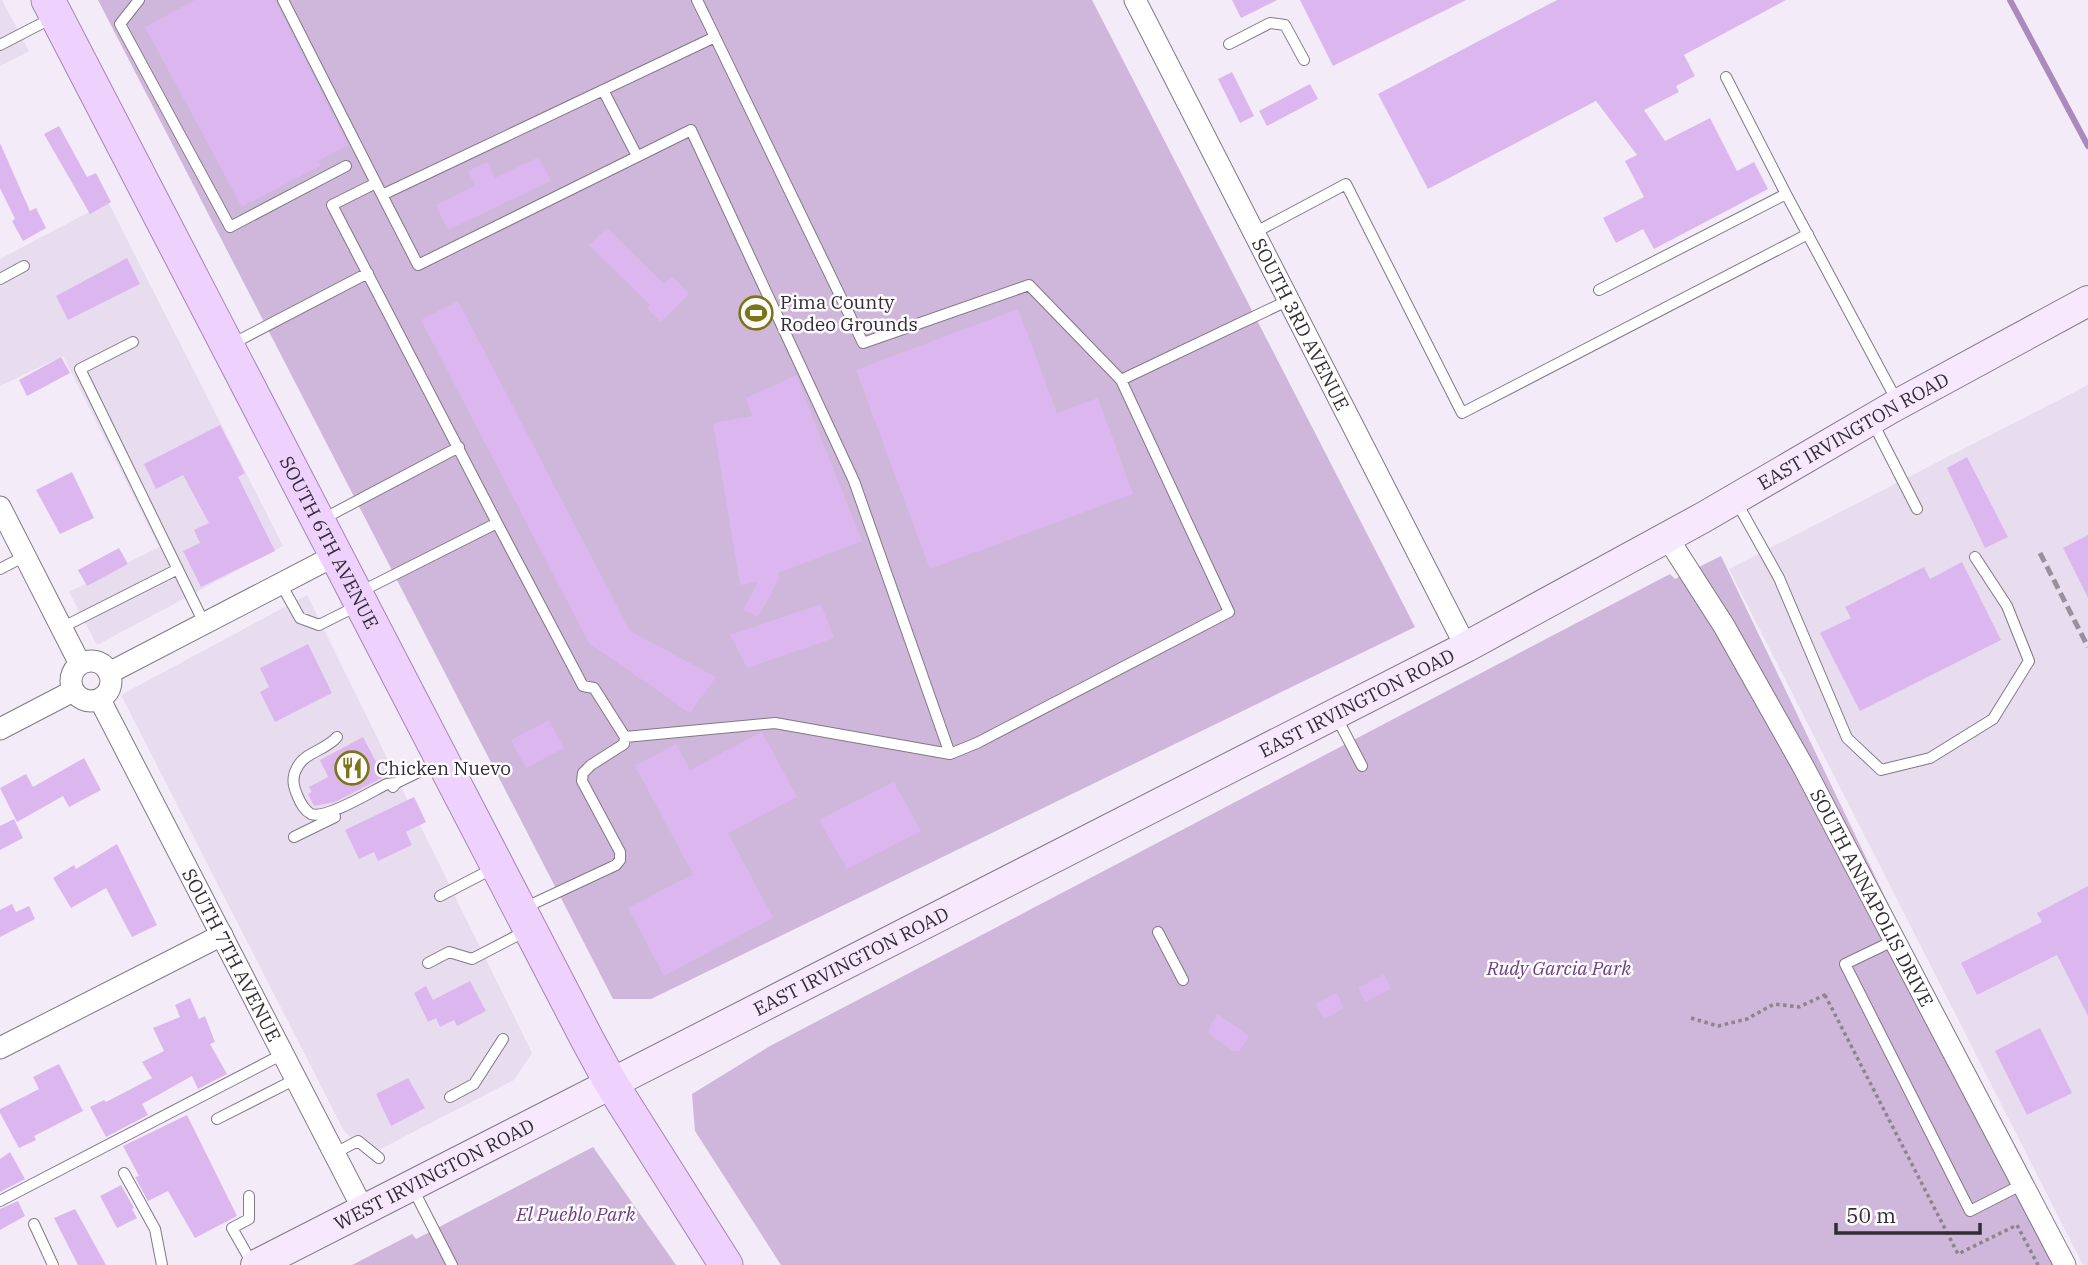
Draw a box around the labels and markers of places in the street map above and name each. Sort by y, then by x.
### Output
place label: Pima County Rodeo Grounds [780,290,918,336]
sports icon: Pima County Rodeo Grounds [737,294,775,332]
restaurant icon: Chicken Nuevo [333,749,371,787]
place label: Chicken Nuevo [376,756,511,780]

